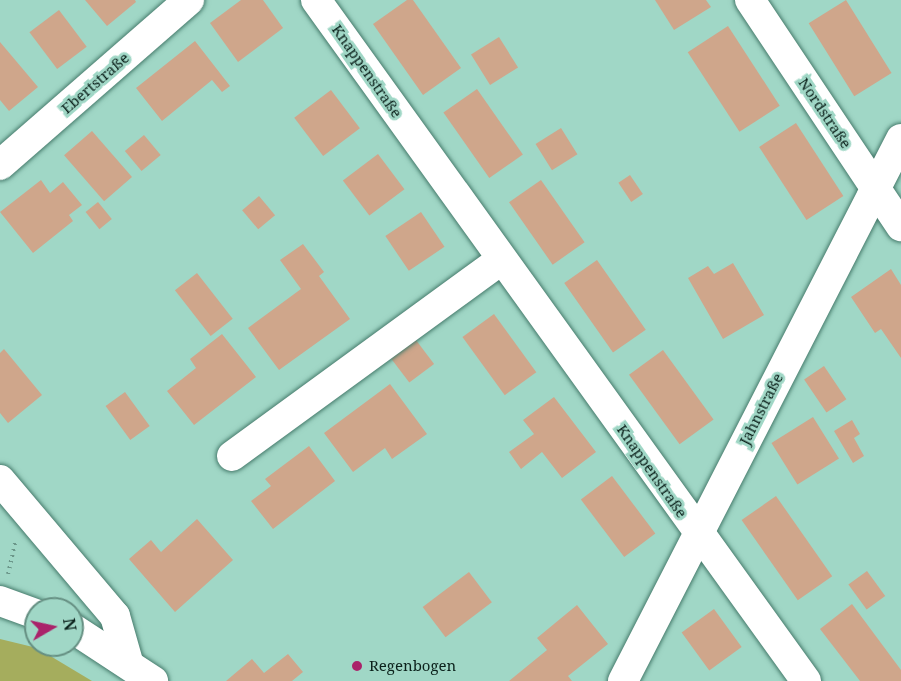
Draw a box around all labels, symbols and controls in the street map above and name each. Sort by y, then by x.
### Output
street label: Knappenstraße [328,21,406,121]
street label: Ebertstraße [57,49,133,117]
street label: Nordstraße [795,74,855,152]
street label: Jahnstraße [735,370,787,448]
street label: Knappenstraße [613,421,691,521]
north arrow [24,597,84,657]
text: N [58,617,82,632]
place label: Regenbogen [369,657,456,675]
marker: Regenbogen [350,659,364,673]

